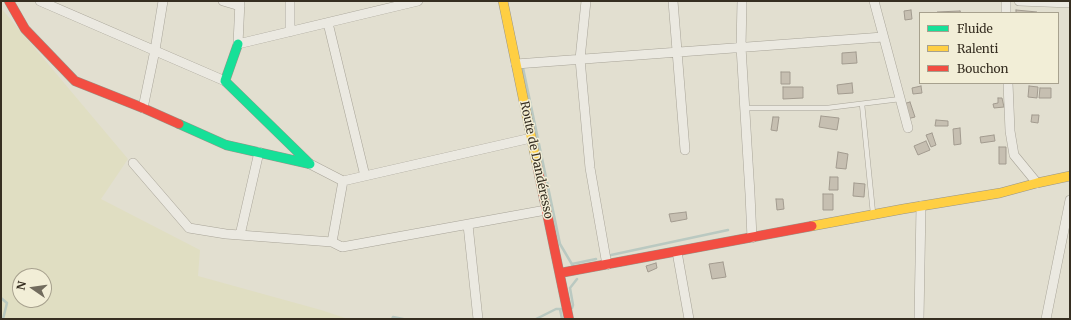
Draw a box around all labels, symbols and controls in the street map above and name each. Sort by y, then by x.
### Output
legend [919,12,1059,84]
text: Fluide [957,21,993,36]
text: Ralenti [957,41,998,56]
text: Bouchon [957,61,1009,76]
street label: Route de Dandéresso [516,100,556,220]
north arrow [12,268,52,308]
text: N [13,280,29,291]

